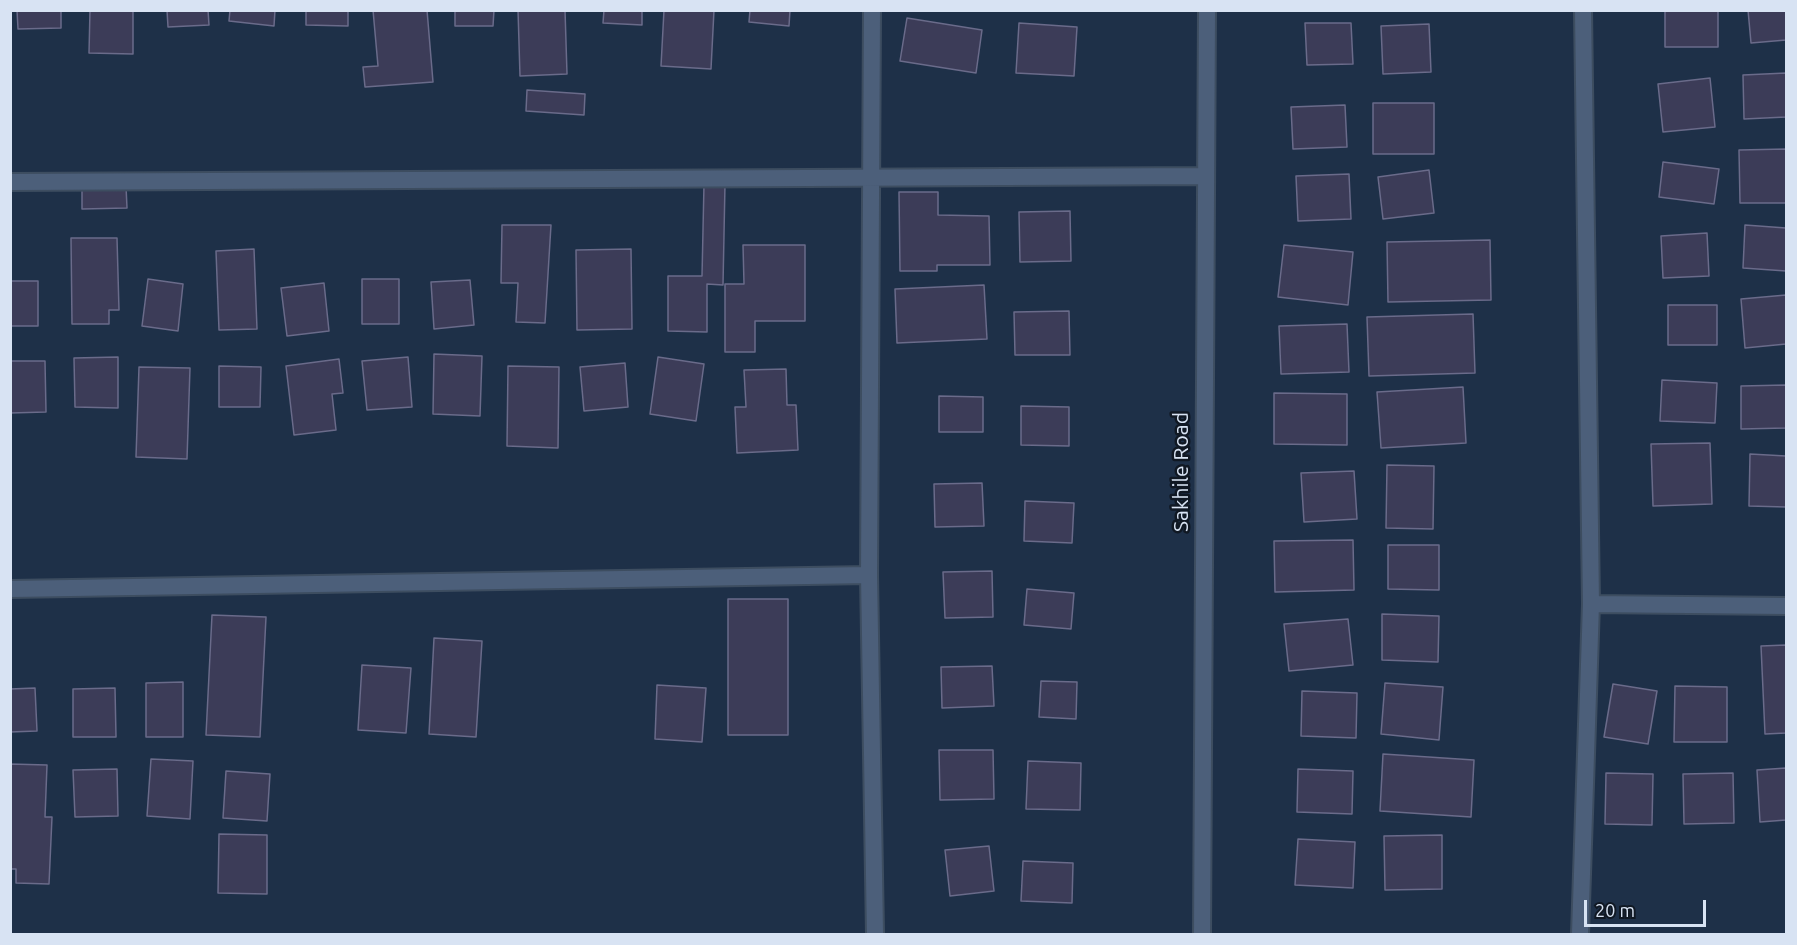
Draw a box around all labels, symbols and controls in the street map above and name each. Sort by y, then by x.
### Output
street label: Sakhile Road [1168,412,1194,532]
scale bar [1587,888,1708,926]
text: 20 m [1595,900,1635,920]

